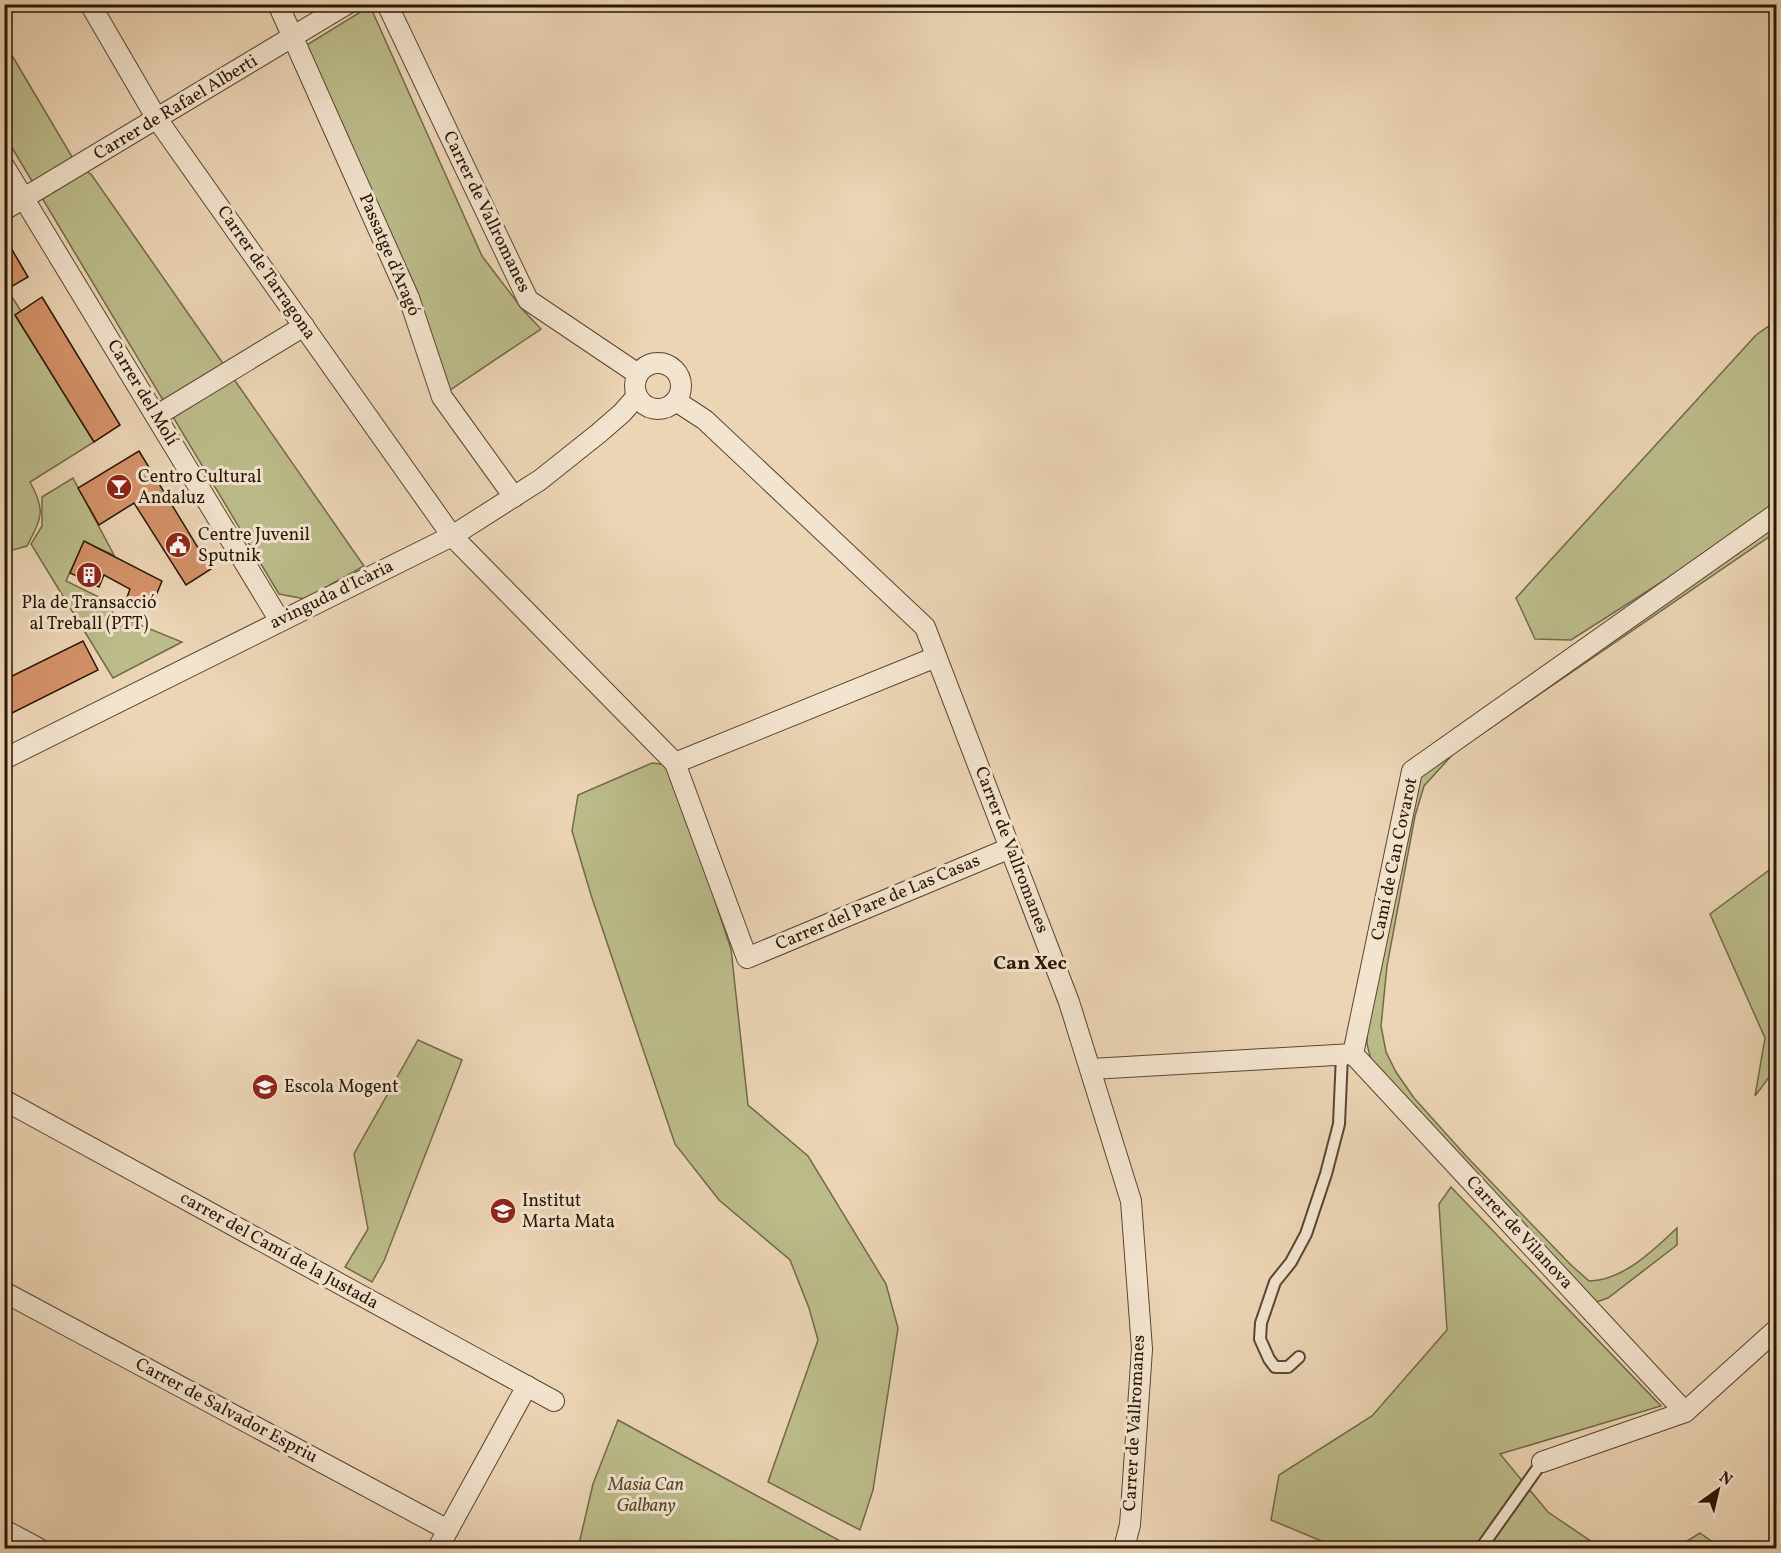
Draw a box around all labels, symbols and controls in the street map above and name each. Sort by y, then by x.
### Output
street label: Carrer de Rafael Alberti [89,49,263,167]
street label: Carrer de Vallromanes [436,127,536,297]
street label: Passatge d'Aragó [352,190,426,320]
street label: Carrer de Tarragona [210,201,322,345]
street label: Carrer del Molí [100,335,184,451]
place label: Centro Cultural Andaluz [138,465,262,511]
bar icon: Centro Cultural Andaluz [104,472,134,502]
place label: Centre Juvenil Sputnik [198,523,310,569]
public building icon: Centre Juvenil Sputnik [163,530,193,560]
street label: avinguda d'Icària [266,554,398,636]
building icon: Pla de Transacció al Treball (PTT) [74,560,104,590]
place label: Pla de Transacció al Treball (PTT) [22,591,156,637]
street label: Carrer de Vallromanes [968,763,1054,937]
street label: Camí de Can Covarot [1366,775,1424,943]
street label: Carrer del Pare de Las Casas [772,849,984,957]
district label: Can Xec [993,950,1067,978]
school or university icon: Escola Mogent [250,1072,280,1102]
place label: Escola Mogent [284,1075,399,1100]
street label: Carrer de Vilanova [1460,1171,1578,1295]
street label: carrer del Camí de la Justada [175,1186,383,1316]
place label: Institut Marta Mata [522,1189,615,1235]
school or university icon: Institut Marta Mata [488,1196,518,1226]
street label: Carrer de Vallromanes [1118,1334,1152,1512]
street label: Carrer de Salvador Espriu [130,1352,322,1470]
north arrow [1688,1460,1748,1520]
text: N [1714,1467,1737,1492]
park label: Masia Can Galbany [607,1473,684,1519]

